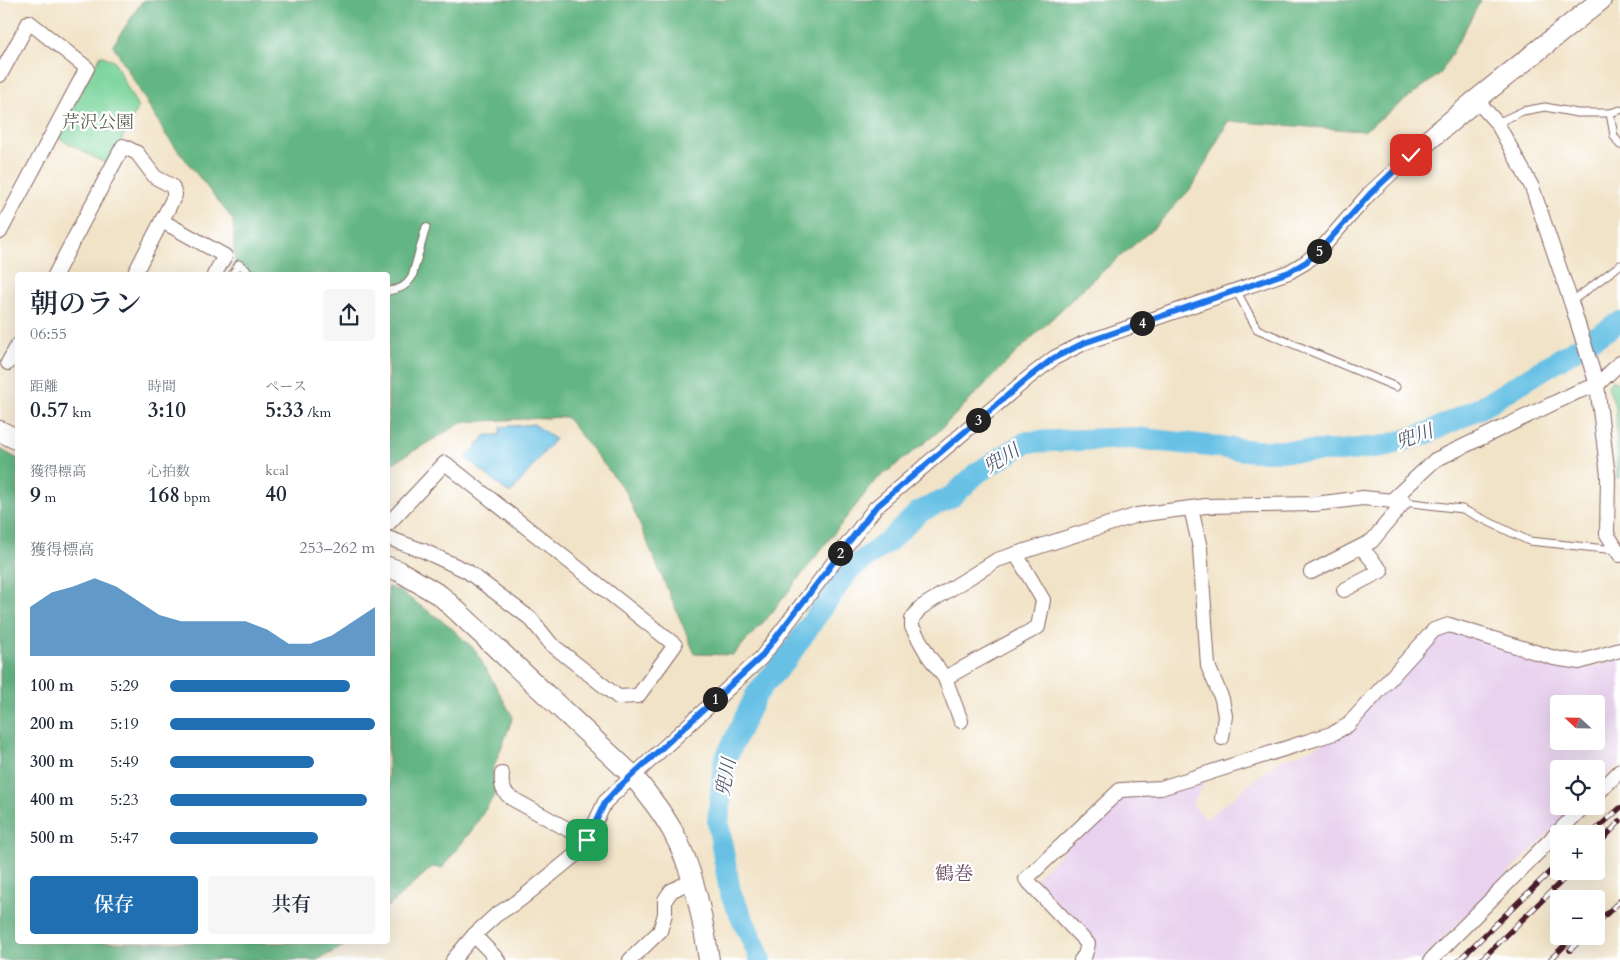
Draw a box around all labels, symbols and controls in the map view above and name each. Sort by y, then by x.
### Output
park label: 芹沢公園 [62,110,134,135]
pin [1390,134,1432,176]
icon: check [1397,141,1425,169]
pin: 5 [1306,238,1332,264]
text: 5 [1316,242,1323,261]
text: 朝のラン [30,285,142,323]
button: share [323,289,375,341]
pin: 4 [1130,310,1154,336]
text: 4 [1139,314,1146,333]
text: 06:55 [30,323,67,345]
text: 距離 [30,377,58,396]
text: 時間 [148,377,176,396]
text: ペース [265,377,307,396]
text: 0.57 [30,396,68,425]
text: 3:10 [148,396,186,425]
text: 5:33 [265,396,304,425]
text: km [68,403,91,422]
text: /km [304,403,331,422]
pin: 3 [966,408,990,432]
text: 3 [975,411,982,430]
water label: 兜川 [1392,418,1439,456]
water label: 兜川 [979,437,1026,480]
text: kcal [265,461,289,480]
text: 獲得標高 [30,462,86,481]
text: 心拍数 [148,462,190,481]
text: 40 [265,480,287,509]
text: 9 [30,481,41,510]
text: 168 [148,481,180,510]
text: m [41,488,56,507]
text: bpm [180,488,211,507]
text: 253–262 m [299,537,375,559]
text: 獲得標高 [30,539,94,561]
pin: 2 [828,540,852,566]
text: 2 [837,544,844,563]
text: 100 m [30,675,74,697]
text: 5:29 [110,675,139,697]
pin: 1 [702,686,728,712]
text: 1 [712,690,719,709]
north arrow [1550,695,1605,750]
map controls [1550,695,1605,945]
text: 200 m [30,713,74,735]
text: 5:19 [110,713,139,735]
text: 300 m [30,751,74,773]
text: 5:49 [110,751,139,773]
water label: 兜川 [710,754,742,798]
button: locate [1550,760,1605,815]
text: 400 m [30,789,74,811]
text: 5:23 [110,789,139,811]
pin [566,819,608,861]
button: + [1550,825,1605,880]
icon: arrive [573,826,601,854]
text: 500 m [30,827,74,849]
text: 5:47 [110,827,139,849]
district label: 鶴巻 [935,861,973,887]
button: 保存 [30,876,198,934]
button: 共有 [208,876,375,934]
button: − [1550,890,1605,945]

